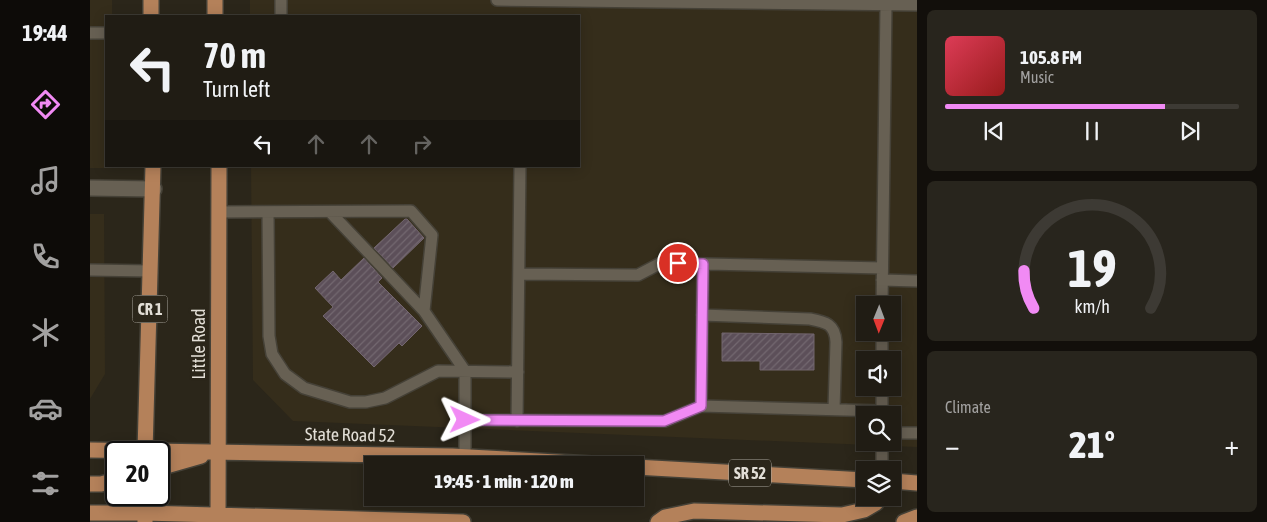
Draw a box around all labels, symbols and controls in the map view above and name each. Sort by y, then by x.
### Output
text: 19:44 [22,20,68,46]
icon: left [120,35,185,100]
text: 70 m [203,35,266,75]
text: 105.8 FM [1020,46,1082,68]
text: Music [1020,68,1054,86]
text: Turn left [203,76,270,102]
icon: directions [28,87,63,122]
icon: previous [980,117,1008,145]
icon: pause [1078,117,1106,145]
icon: next [1176,117,1204,145]
icon: left [249,130,277,158]
icon: ahead [302,130,330,158]
icon: ahead [355,130,383,158]
icon: right [408,130,436,158]
icon: music [28,163,63,198]
text: 19 [1068,238,1116,298]
icon: phone [28,239,63,274]
pin [657,242,699,284]
icon: arrive [664,249,692,277]
road number: CR 1 [132,296,168,322]
north arrow [856,296,901,341]
map controls [856,296,901,506]
text: km/h [1074,296,1110,317]
street label: Little Road [188,308,209,380]
icon: climate [28,315,63,350]
button: sound [856,351,901,396]
icon: car [28,391,63,426]
position arrow [438,393,490,445]
text: Climate [945,398,991,416]
button: search [856,406,901,451]
street label: State Road 52 [305,423,395,446]
text: 21° [1069,423,1115,466]
text: − [945,429,960,461]
text: + [1224,429,1239,461]
speed limit sign: 20 [105,441,170,506]
road number: SR 52 [729,459,771,486]
button: layers [856,461,901,506]
icon: filters [28,466,63,501]
text: 19:45 · 1 min · 120 m [434,470,574,492]

